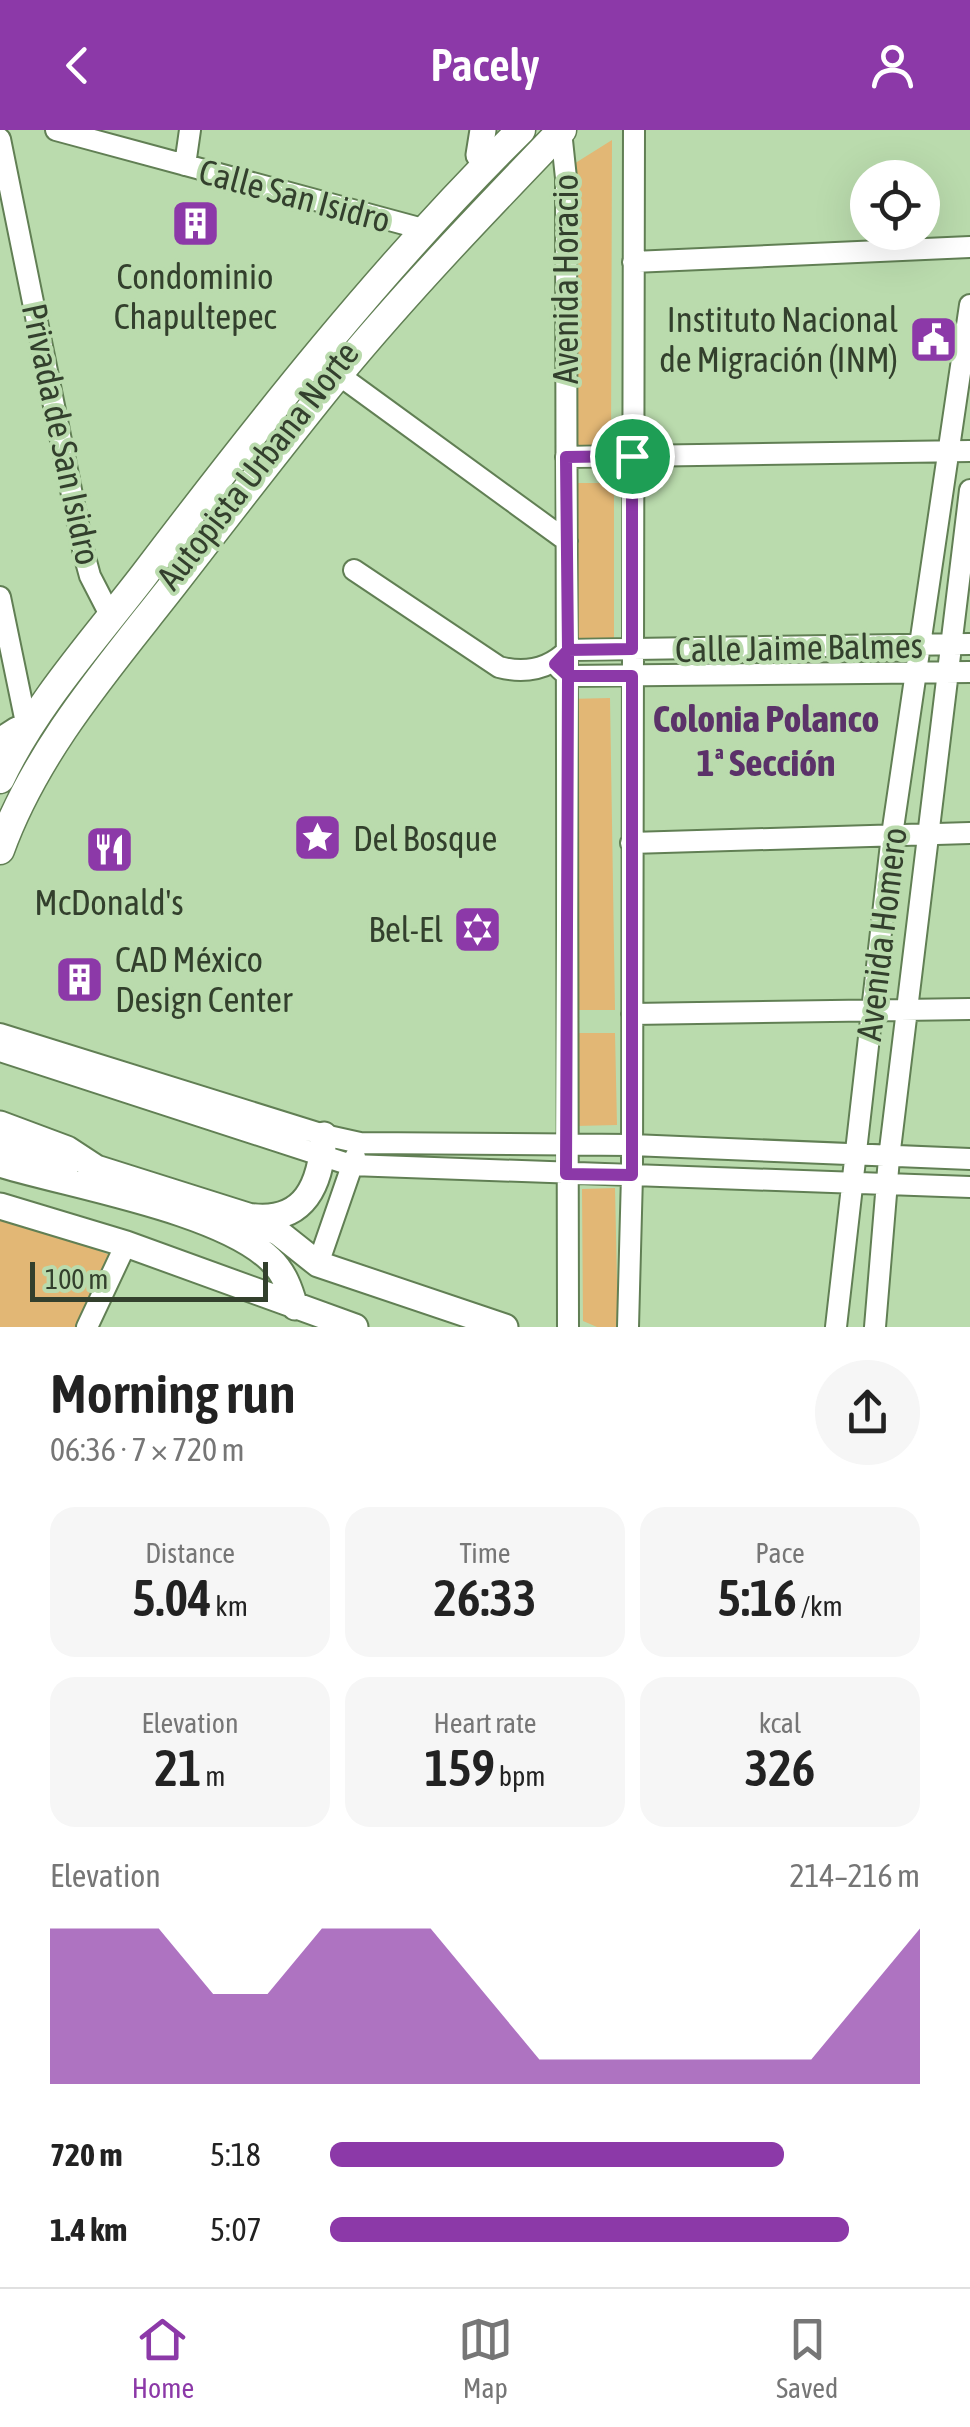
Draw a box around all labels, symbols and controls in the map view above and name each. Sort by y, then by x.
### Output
icon: back [50,38,105,93]
icon: person [865,38,920,93]
text: Pacely [430,39,540,91]
street label: Calle San Isidro [195,150,395,240]
map controls [850,160,940,250]
button: locate [850,160,940,250]
street label: Avenida Horacio [545,174,585,384]
building icon: Condominio Chapultepec [169,198,221,250]
place label: Condominio Chapultepec [114,256,276,336]
place label: Instituto Nacional de Migración (INM) [659,299,898,379]
street label: Privada de San Isidro [15,300,109,568]
public building icon: Instituto Nacional de Migración (INM) [907,313,959,365]
street label: Autopista Urbana Norte [148,333,366,597]
pin [590,414,675,499]
icon: arrive [605,429,660,484]
street label: Calle Jaime Balmes [675,625,923,669]
district label: Colonia Polanco 1ª Sección [653,697,879,784]
place icon: Del Bosque [292,812,344,864]
place label: Del Bosque [353,818,497,858]
restaurant icon: McDonald's [83,824,135,876]
street label: Avenida Homero [848,825,914,1043]
place label: McDonald's [34,882,184,922]
synagogue icon: Bel-El [452,903,504,955]
place label: Bel-El [368,909,443,949]
place label: CAD México Design Center [115,939,293,1019]
building icon: CAD México Design Center [54,953,106,1005]
scale bar [30,1257,268,1302]
text: 100 m [45,1263,108,1295]
button: share [815,1360,920,1465]
text: Morning run [50,1362,296,1425]
text: 06:36 · 7 × 720 m [50,1431,244,1468]
text: Distance [145,1537,235,1569]
text: Time [459,1537,511,1569]
text: Pace [755,1537,805,1569]
text: 5.04 [132,1569,212,1627]
text: 26:33 [434,1569,536,1627]
text: 5:16 [717,1569,797,1627]
text: km [212,1590,248,1622]
text: /km [797,1590,843,1622]
text: Elevation [141,1707,239,1739]
text: Heart rate [433,1707,537,1739]
text: kcal [759,1707,801,1739]
text: 21 [155,1739,202,1797]
text: 159 [424,1739,495,1797]
text: 326 [745,1739,815,1797]
text: m [202,1760,226,1792]
text: bpm [495,1760,546,1792]
text: Elevation [50,1857,161,1894]
text: 214–216 m [790,1857,920,1894]
text: 720 m [50,2136,123,2173]
text: 5:18 [210,2136,261,2173]
text: 1.4 km [50,2211,127,2248]
text: 5:07 [210,2211,261,2248]
tab: Home [132,2312,194,2404]
tab: Map [458,2312,513,2404]
tab: Saved [776,2312,838,2404]

